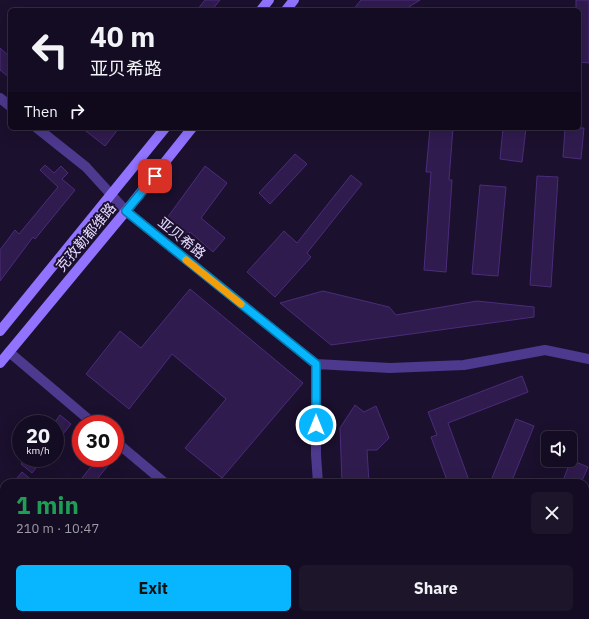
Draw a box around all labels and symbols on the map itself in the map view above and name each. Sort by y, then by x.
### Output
pin [138,159,172,193]
street label: 克孜勒都维路 [52,199,120,275]
street label: 亚贝希路 [155,213,209,263]
position arrow [295,404,337,446]
speed limit sign: 30 [72,415,124,467]

